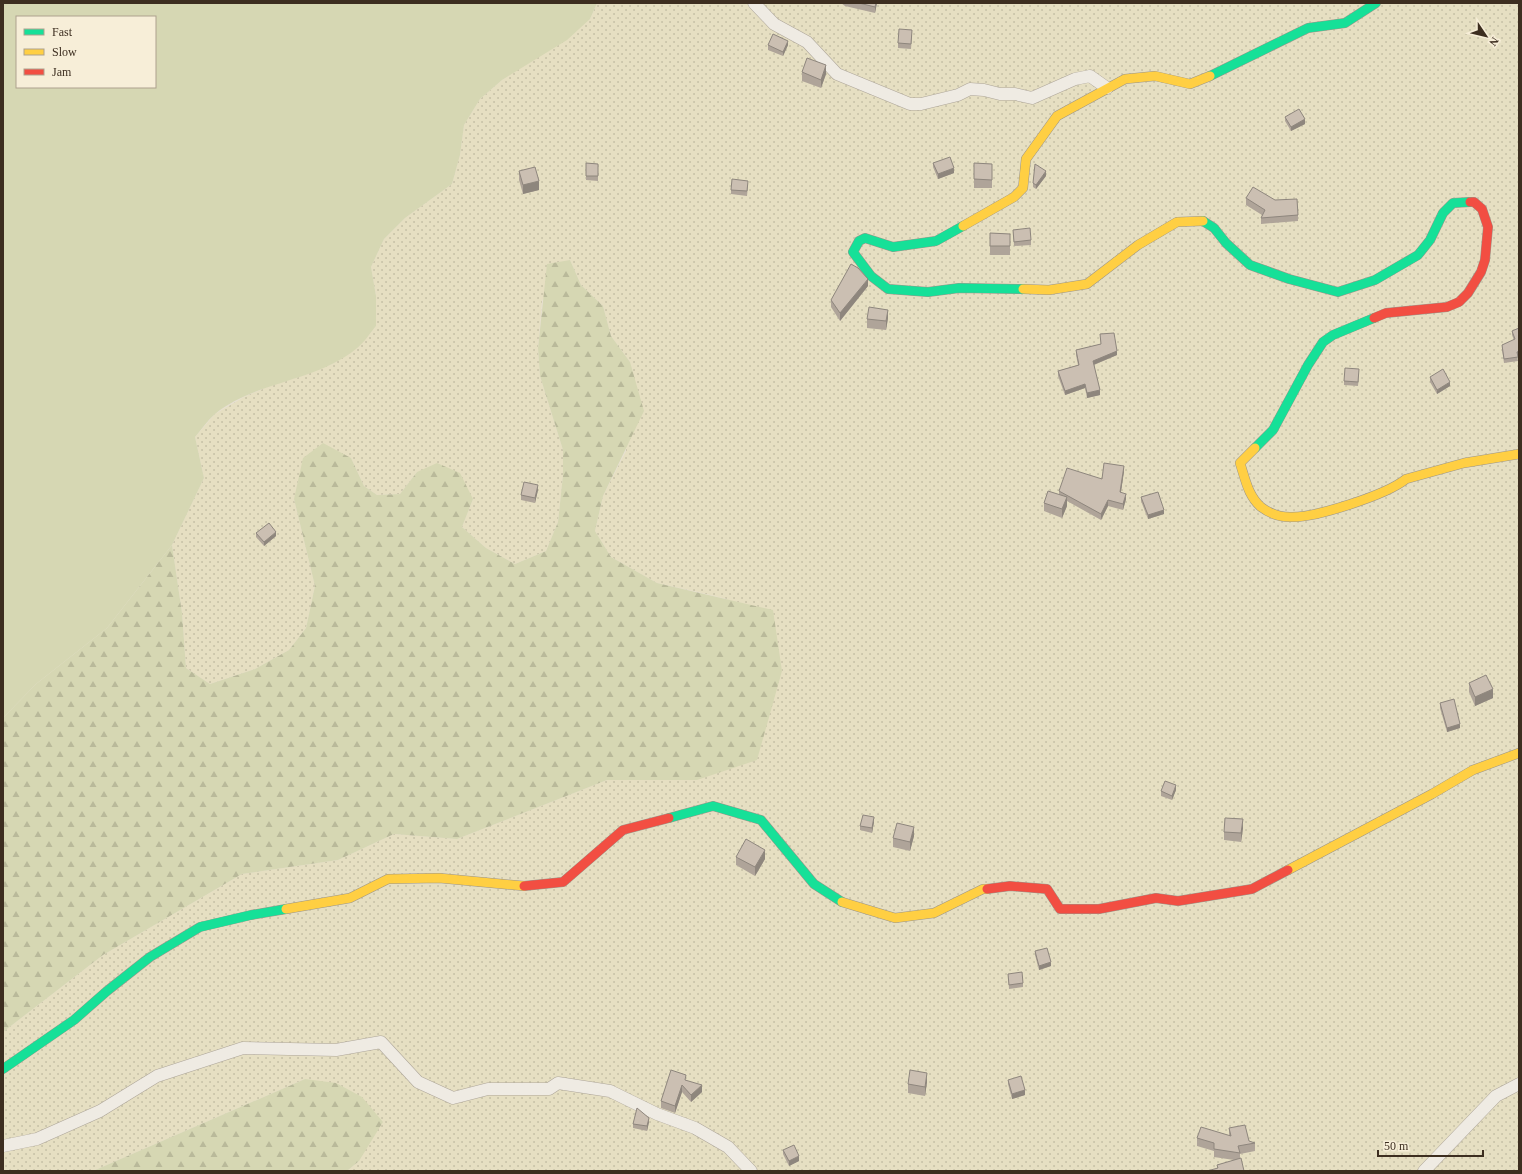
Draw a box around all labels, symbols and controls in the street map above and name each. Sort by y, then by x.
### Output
legend [16,16,156,88]
north arrow [1466,16,1506,56]
text: Fast [52,25,73,39]
text: N [1487,35,1501,48]
text: Slow [52,45,77,59]
text: Jam [52,65,72,79]
scale bar [1378,1132,1483,1158]
text: 50 m [1384,1139,1409,1153]

